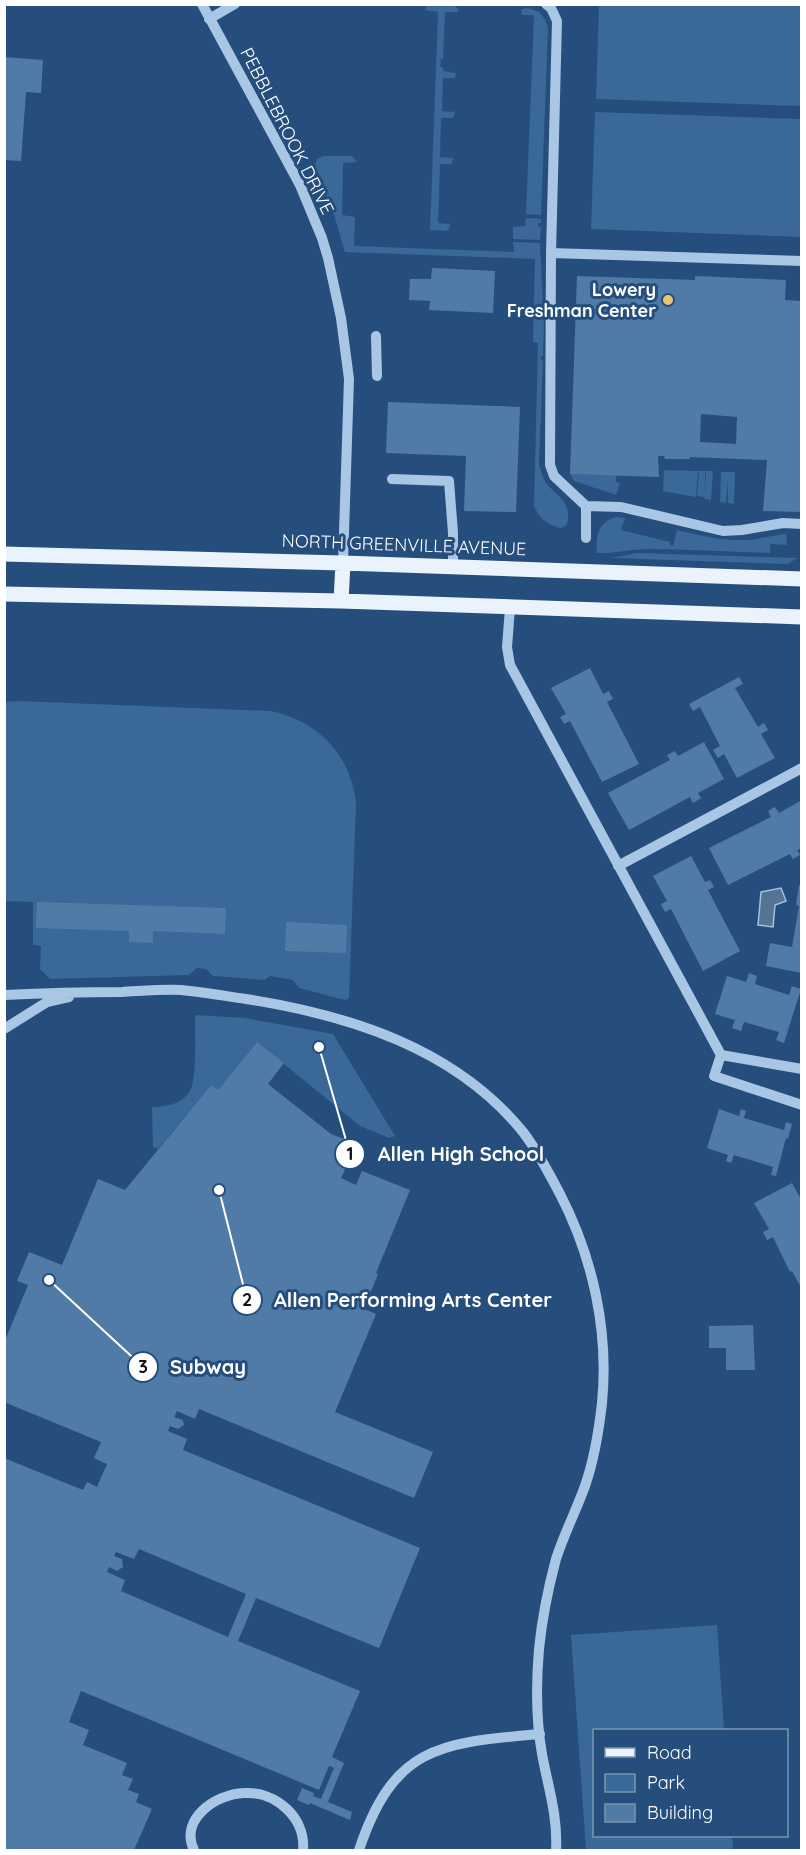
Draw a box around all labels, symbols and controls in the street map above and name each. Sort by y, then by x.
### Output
street label: PEBBLEBROOK DRIVE [235,44,339,218]
place label: Lowery Freshman Center [507,278,656,322]
marker: Lowery Freshman Center [661,293,675,307]
street label: NORTH GREENVILLE AVENUE [281,529,527,560]
callout: Allen High School [335,1135,556,1173]
text: Allen High School [378,1141,544,1166]
text: 1 [346,1142,354,1165]
callout: Allen Performing Arts Center [232,1281,564,1319]
text: Allen Performing Arts Center [274,1287,552,1312]
text: 2 [242,1288,252,1311]
callout: Subway [128,1348,258,1386]
text: Subway [170,1354,246,1379]
text: 3 [138,1355,148,1378]
legend [593,1729,788,1837]
text: Road [647,1741,692,1764]
text: Park [647,1771,685,1794]
text: Building [647,1801,713,1824]

